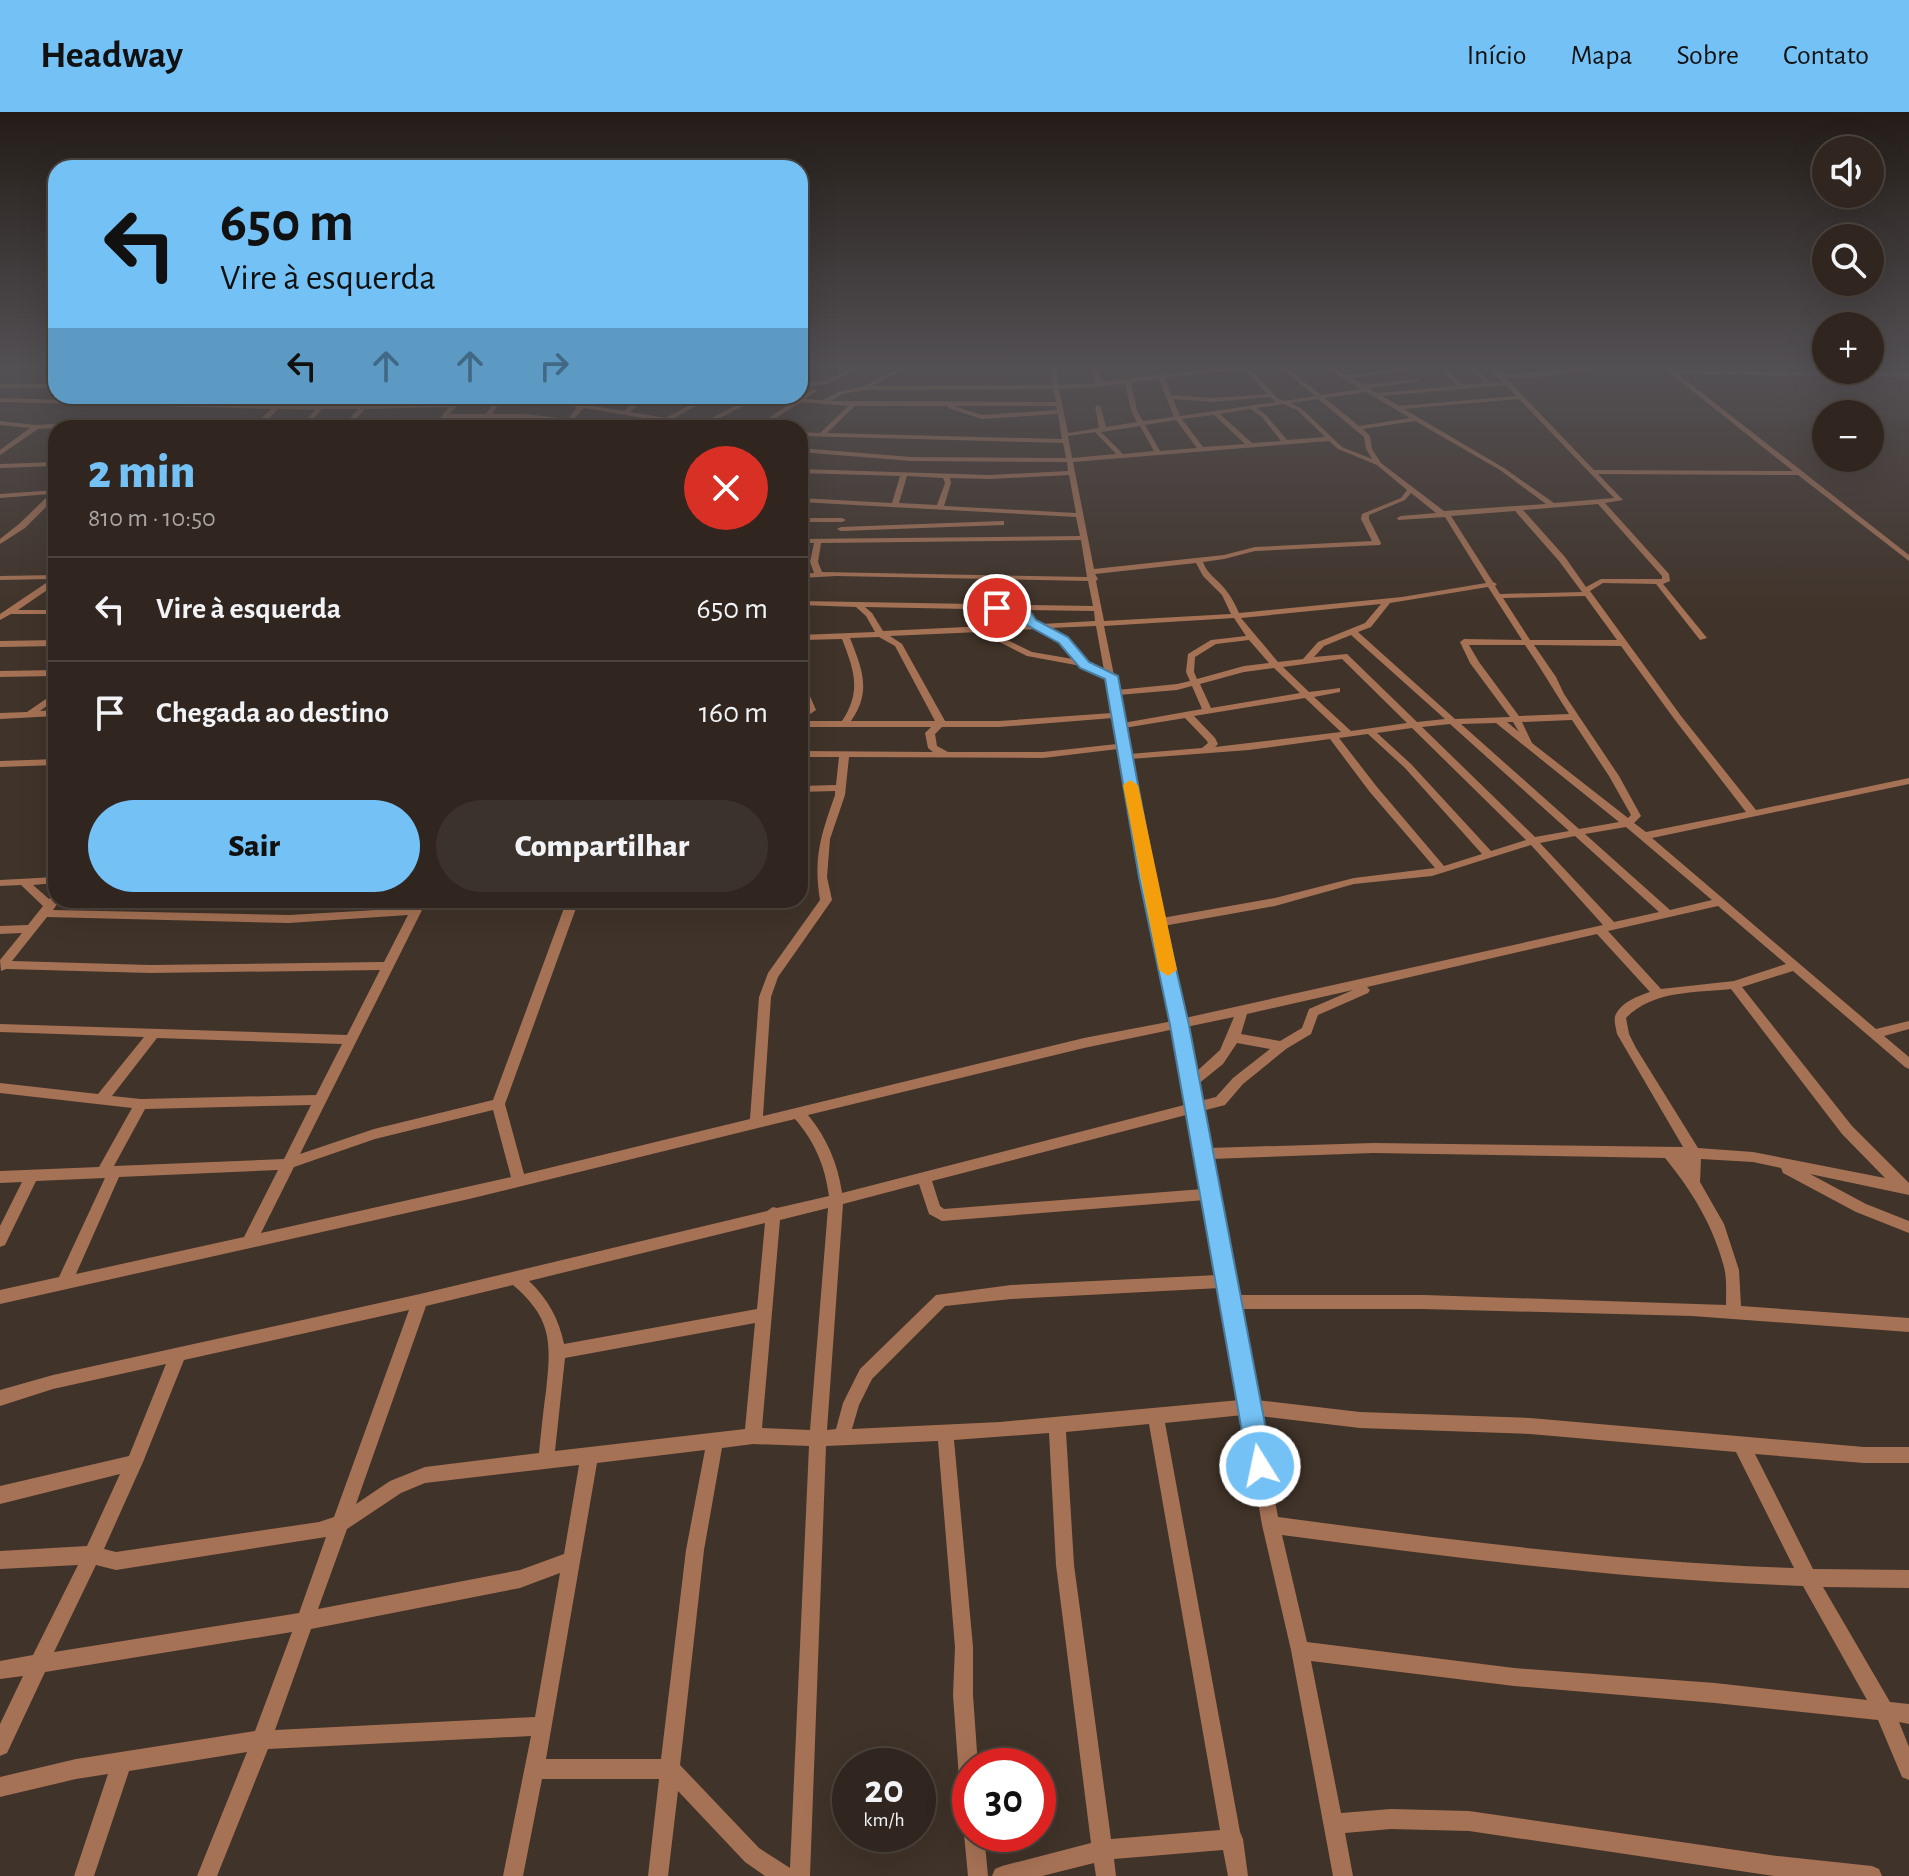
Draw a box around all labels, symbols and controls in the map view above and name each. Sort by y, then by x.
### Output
text: Headway [40,37,183,75]
text: Início [1467,42,1527,70]
text: Mapa [1571,42,1632,70]
text: Sobre [1676,42,1739,70]
text: Contato [1783,42,1869,70]
map controls [1812,136,1884,472]
button: sound [1812,136,1884,208]
icon: left [88,192,192,296]
text: 650 m [220,195,354,251]
button: search [1812,224,1884,296]
text: Vire à esquerda [220,260,436,296]
button: + [1812,312,1884,384]
icon: left [280,344,324,388]
icon: ahead [364,344,408,388]
icon: ahead [448,344,492,388]
icon: right [532,344,576,388]
button: − [1812,400,1884,472]
button: close [684,446,768,530]
text: 2 min [88,449,196,497]
text: 810 m · 10:50 [88,505,216,531]
pin [963,574,1031,642]
icon: arrive [975,586,1019,630]
icon: left [88,587,132,631]
text: Vire à esquerda [156,594,341,624]
text: 650 m [697,594,768,624]
icon: arrive [88,691,132,735]
text: Chegada ao destino [156,698,389,728]
text: 160 m [699,698,768,728]
button: Sair [88,800,420,892]
button: Compartilhar [436,800,768,892]
position arrow [1218,1424,1302,1508]
speed limit sign: 30 [952,1748,1056,1852]
text: 20 [864,1770,904,1810]
text: km/h [863,1810,905,1830]

